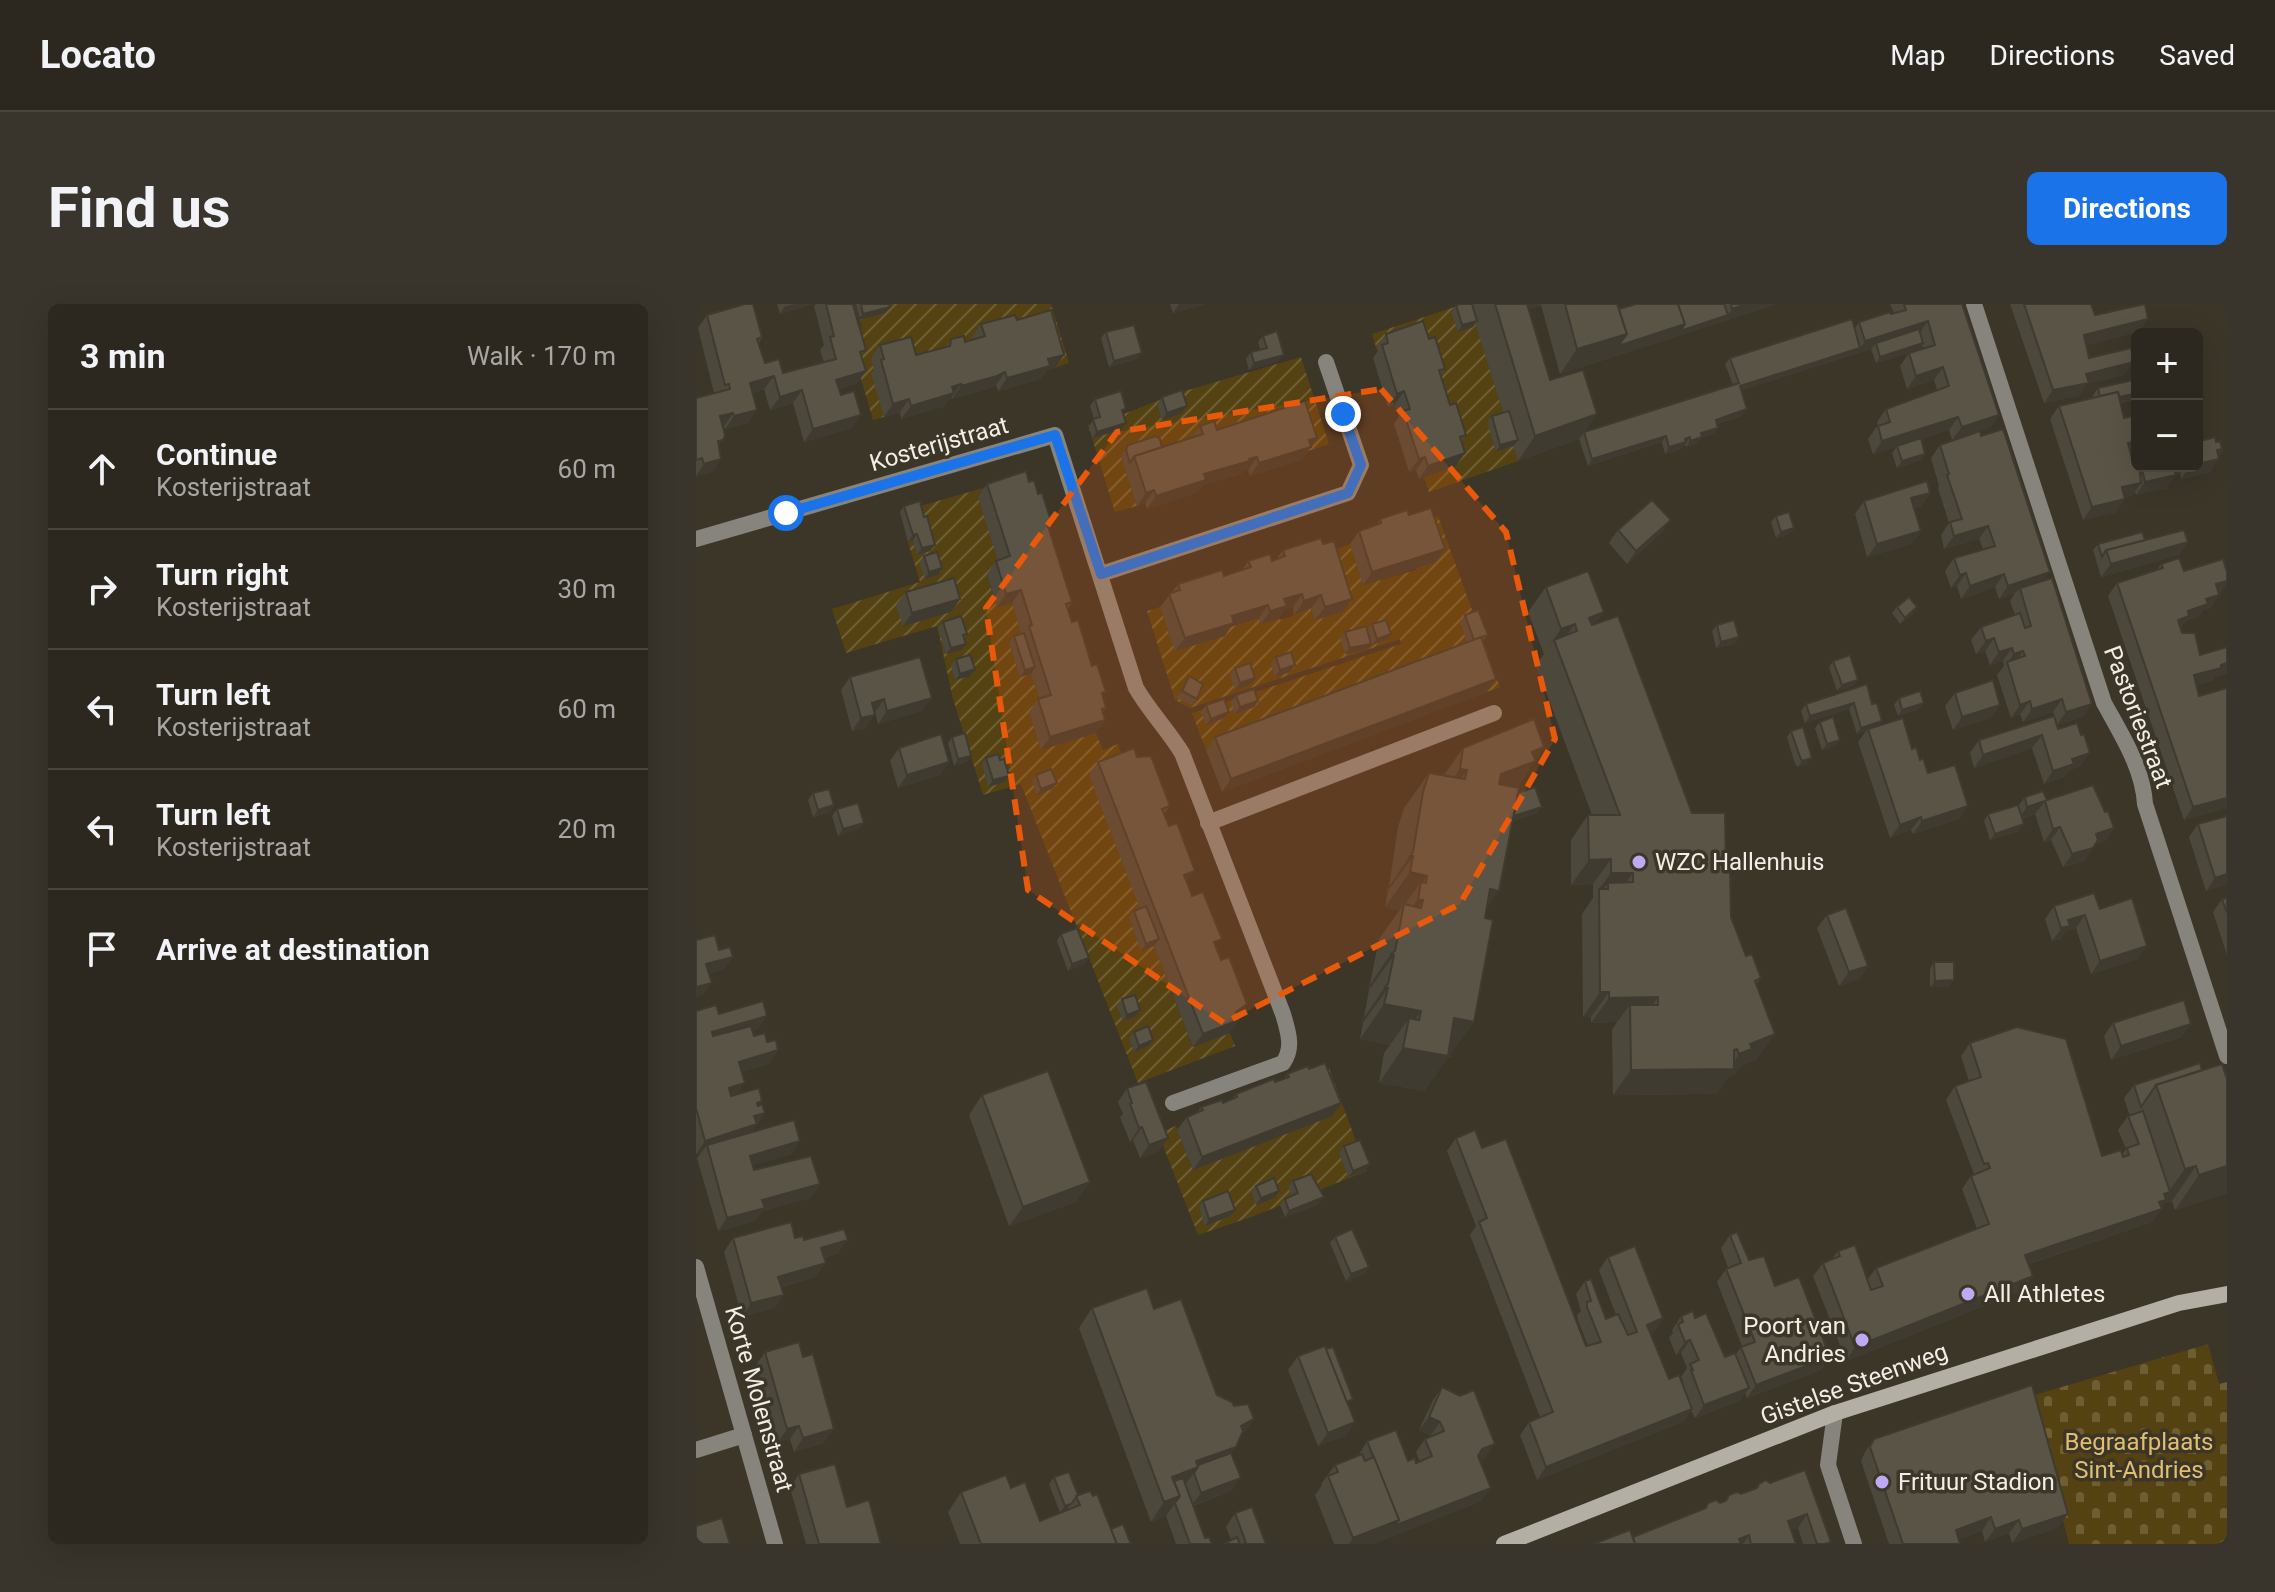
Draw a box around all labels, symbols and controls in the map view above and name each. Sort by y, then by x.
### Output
text: Locato [40,33,156,77]
text: Map [1890,39,1946,72]
text: Directions [1990,39,2115,72]
text: Saved [2159,39,2235,72]
button: Directions [2027,172,2227,245]
text: Find us [48,175,231,241]
map controls [2131,328,2203,472]
button: + [2131,328,2203,400]
text: 3 min [80,336,165,376]
text: Walk · 170 m [467,341,616,371]
route end [1325,396,1361,432]
button: − [2131,400,2203,472]
street label: Kosterijstraat [866,411,1012,477]
text: Continue [156,437,277,472]
icon: ahead [80,447,124,491]
text: 60 m [558,454,616,484]
text: Kosterijstraat [156,472,311,502]
route start [768,495,804,531]
text: Turn right [156,557,289,592]
icon: right [80,567,124,611]
text: 30 m [558,574,616,604]
text: Kosterijstraat [156,592,311,622]
street label: Pastoriestraat [2098,642,2178,792]
text: Turn left [156,677,271,712]
icon: left [80,687,124,731]
text: 60 m [558,694,616,724]
text: Kosterijstraat [156,712,311,742]
text: Turn left [156,797,271,832]
icon: left [80,807,124,851]
text: 20 m [558,814,616,844]
text: Kosterijstraat [156,832,311,862]
place label: WZC Hallenhuis [1655,848,1824,876]
marker: WZC Hallenhuis [1630,853,1648,871]
icon: arrive [80,927,124,971]
text: Arrive at destination [156,932,430,967]
place label: All Athletes [1984,1280,2105,1308]
marker: All Athletes [1959,1285,1977,1303]
street label: Korte Molenstraat [719,1303,799,1495]
place label: Poort van Andries [1743,1312,1846,1368]
marker: Poort van Andries [1853,1331,1871,1349]
street label: Gistelse Steenweg [1757,1337,1951,1431]
park label: Begraafplaats Sint-Andries [2065,1428,2213,1484]
place label: Frituur Stadion [1898,1468,2055,1496]
marker: Frituur Stadion [1873,1473,1891,1491]

